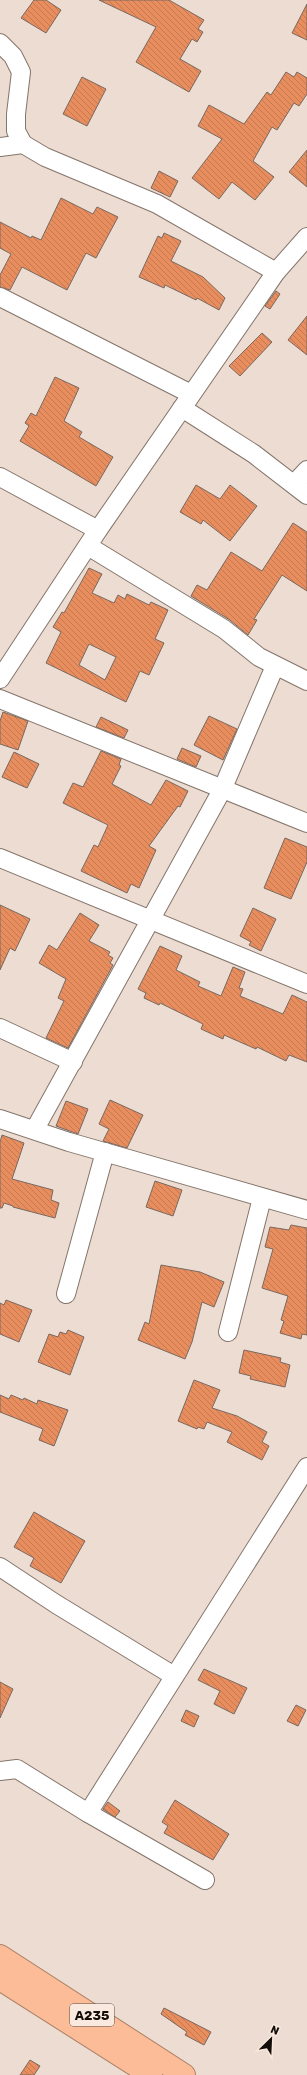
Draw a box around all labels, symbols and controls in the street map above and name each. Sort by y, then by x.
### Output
road number: A235 [70,2004,114,2026]
north arrow [251,2019,291,2059]
text: N [269,2023,281,2038]

